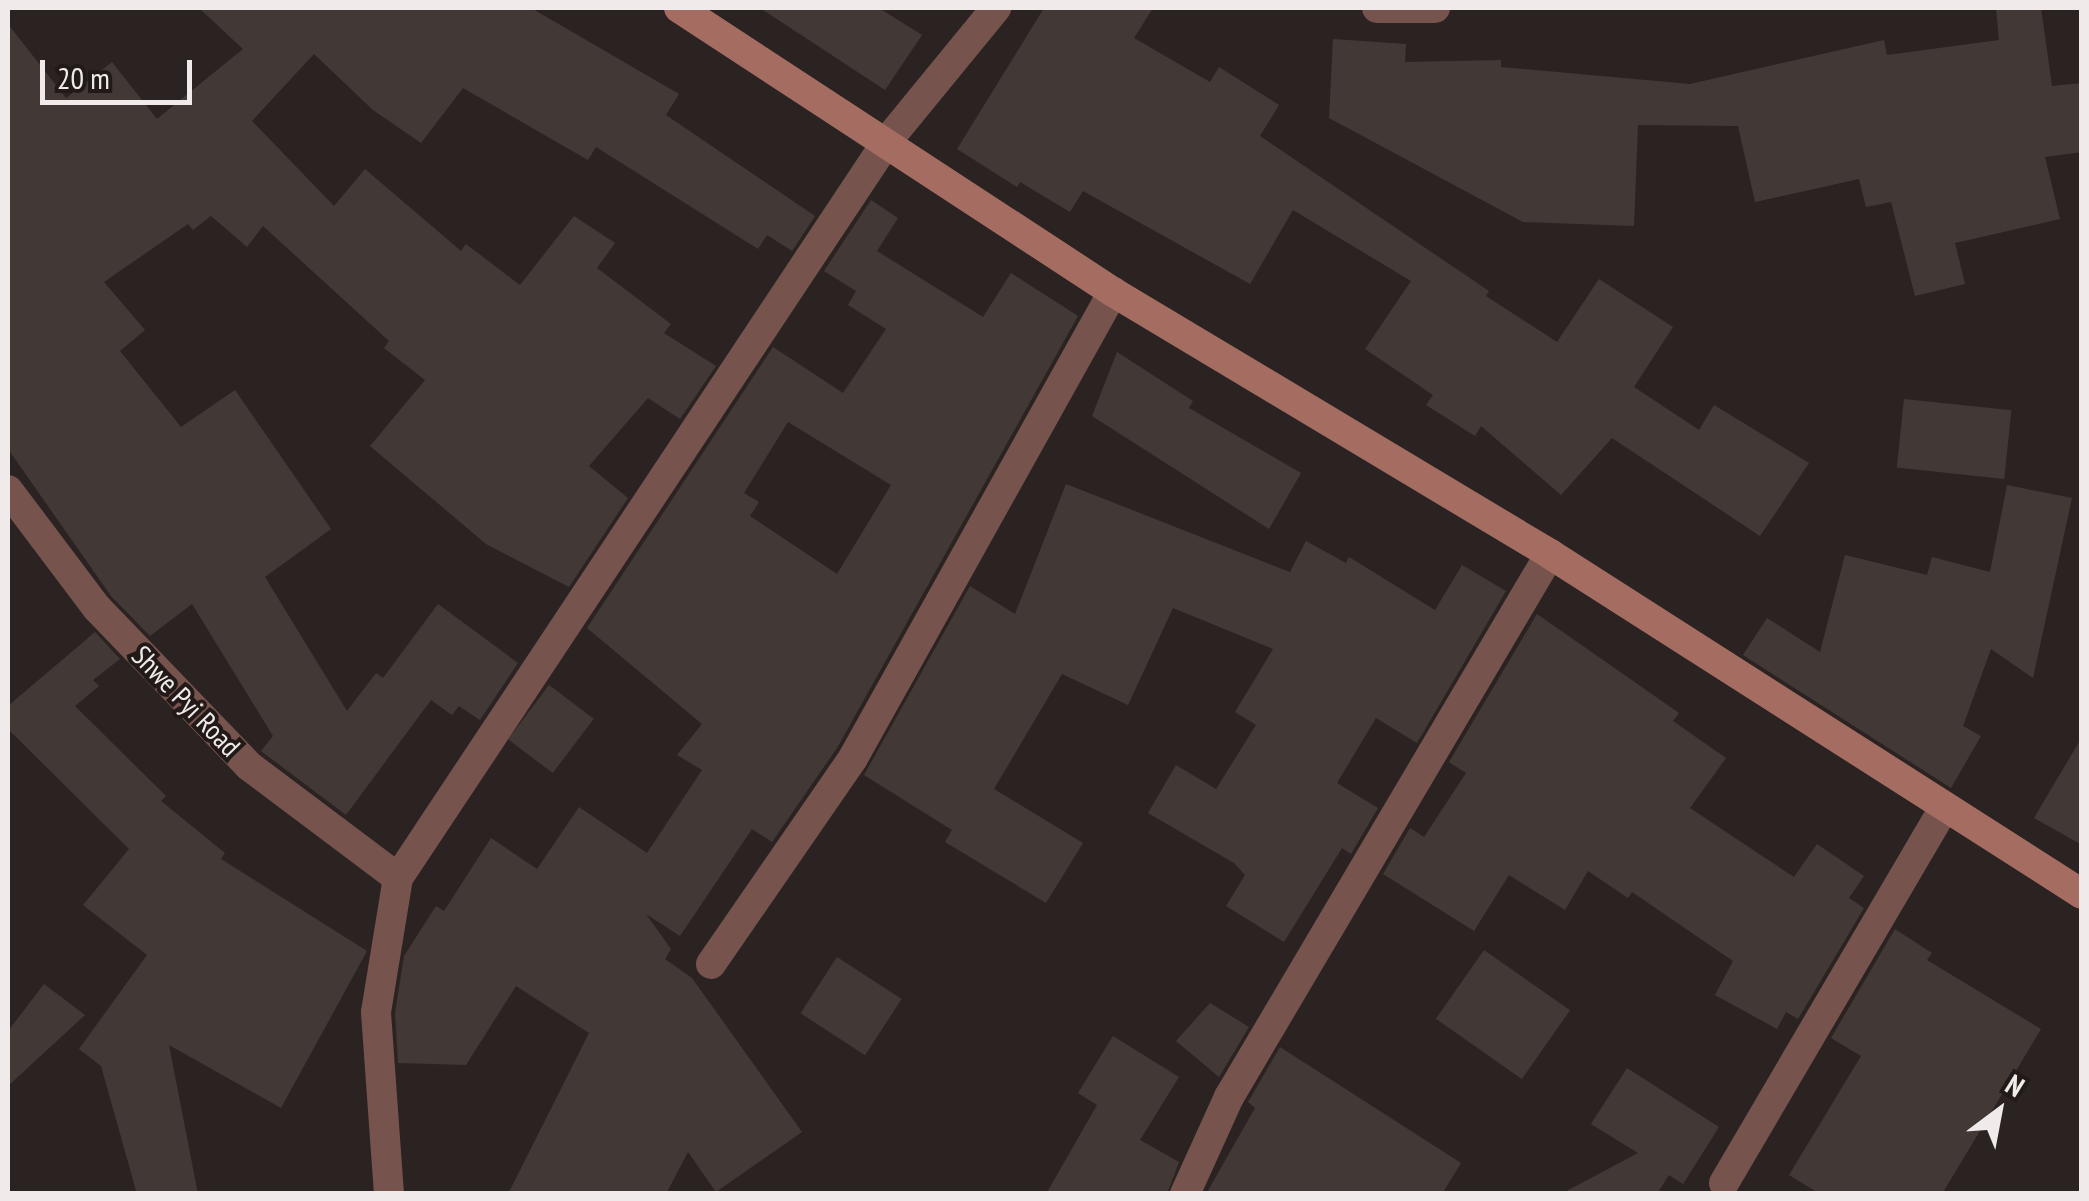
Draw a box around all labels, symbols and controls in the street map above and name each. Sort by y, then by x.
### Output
scale bar [45,40,198,102]
text: 20 m [57,58,110,97]
street label: Shwe Pyi Road [125,639,247,763]
north arrow [1949,1061,2049,1161]
text: N [1999,1065,2031,1105]

